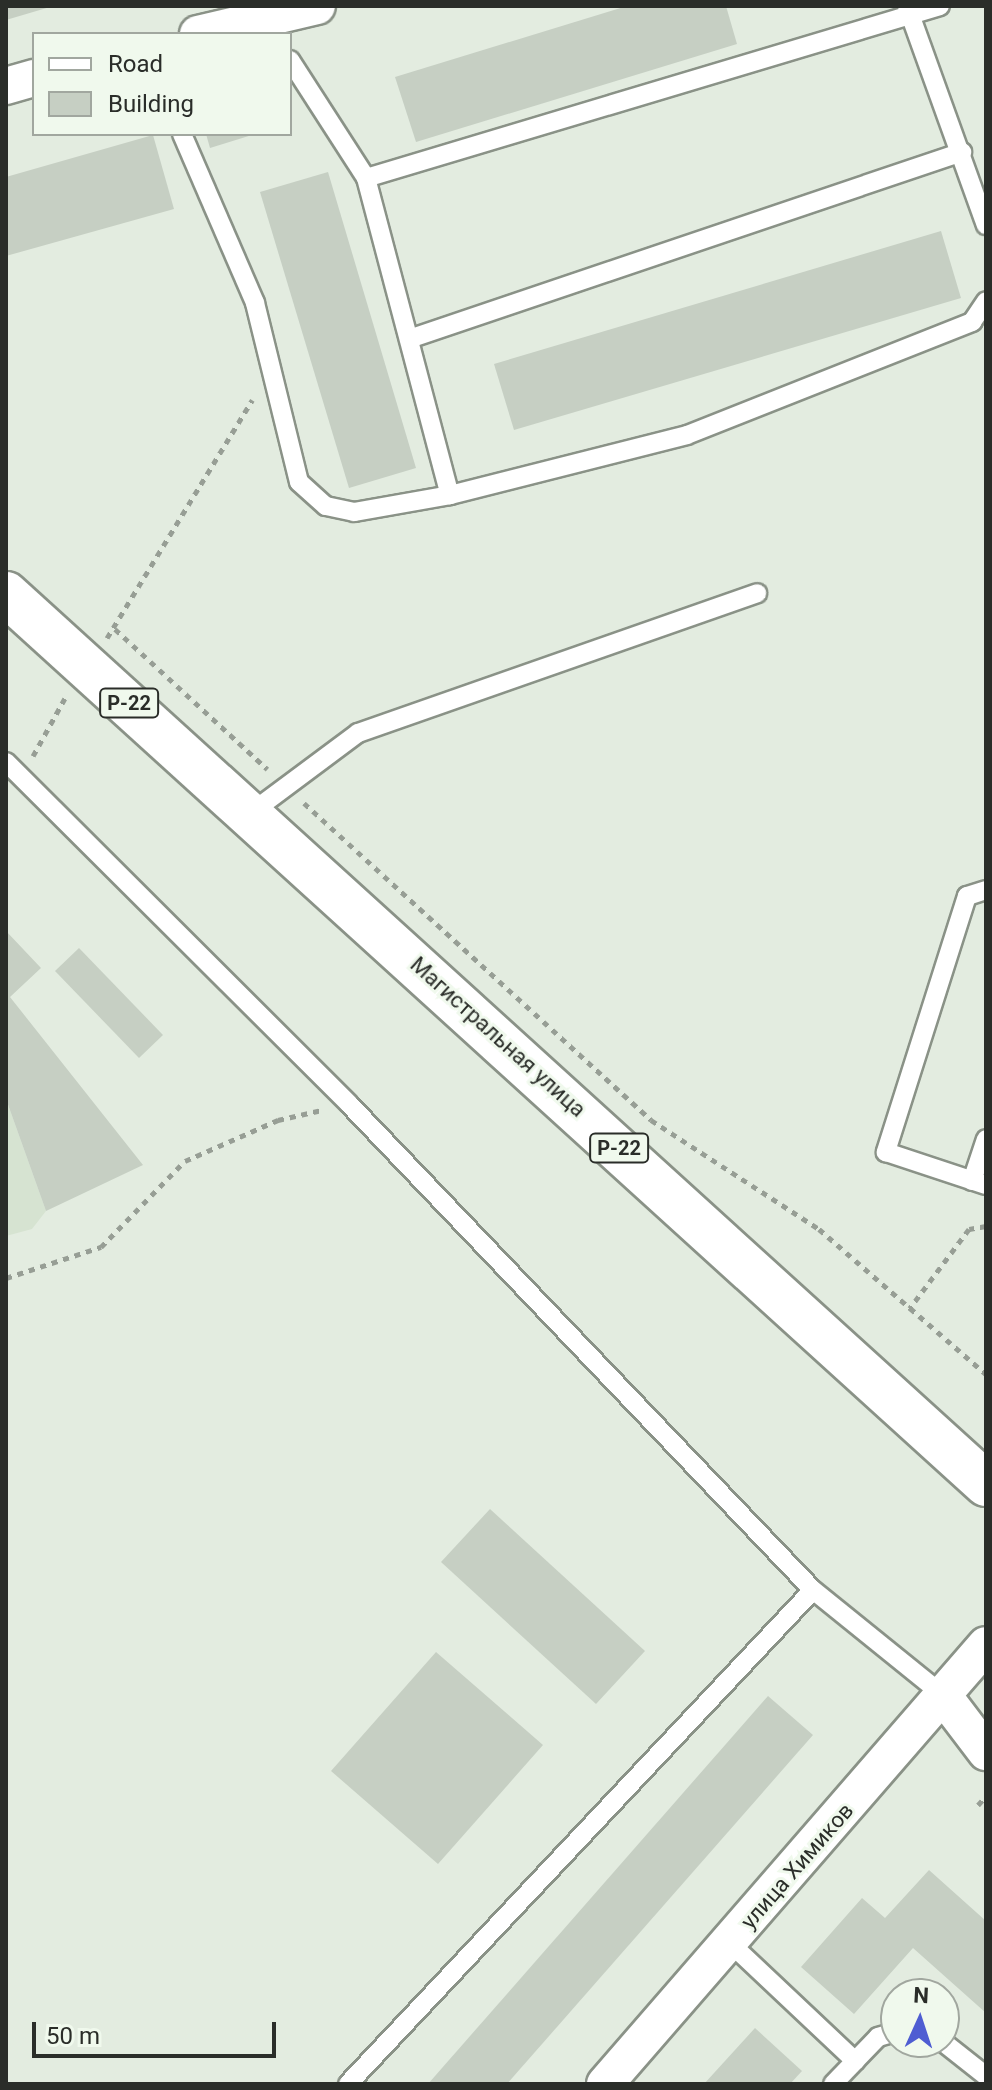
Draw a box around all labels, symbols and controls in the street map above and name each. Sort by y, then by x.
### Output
legend [32,32,292,136]
text: Road [108,50,163,78]
text: Building [108,90,194,118]
road number: Р-22 [99,687,159,719]
street label: Магистральная улица [405,951,591,1123]
road number: Р-22 [589,1132,649,1164]
street label: улица Химиков [735,1798,859,1934]
north arrow [880,1978,960,2058]
text: N [913,1983,930,2008]
scale bar [36,2006,280,2056]
text: 50 m [46,2022,100,2050]

